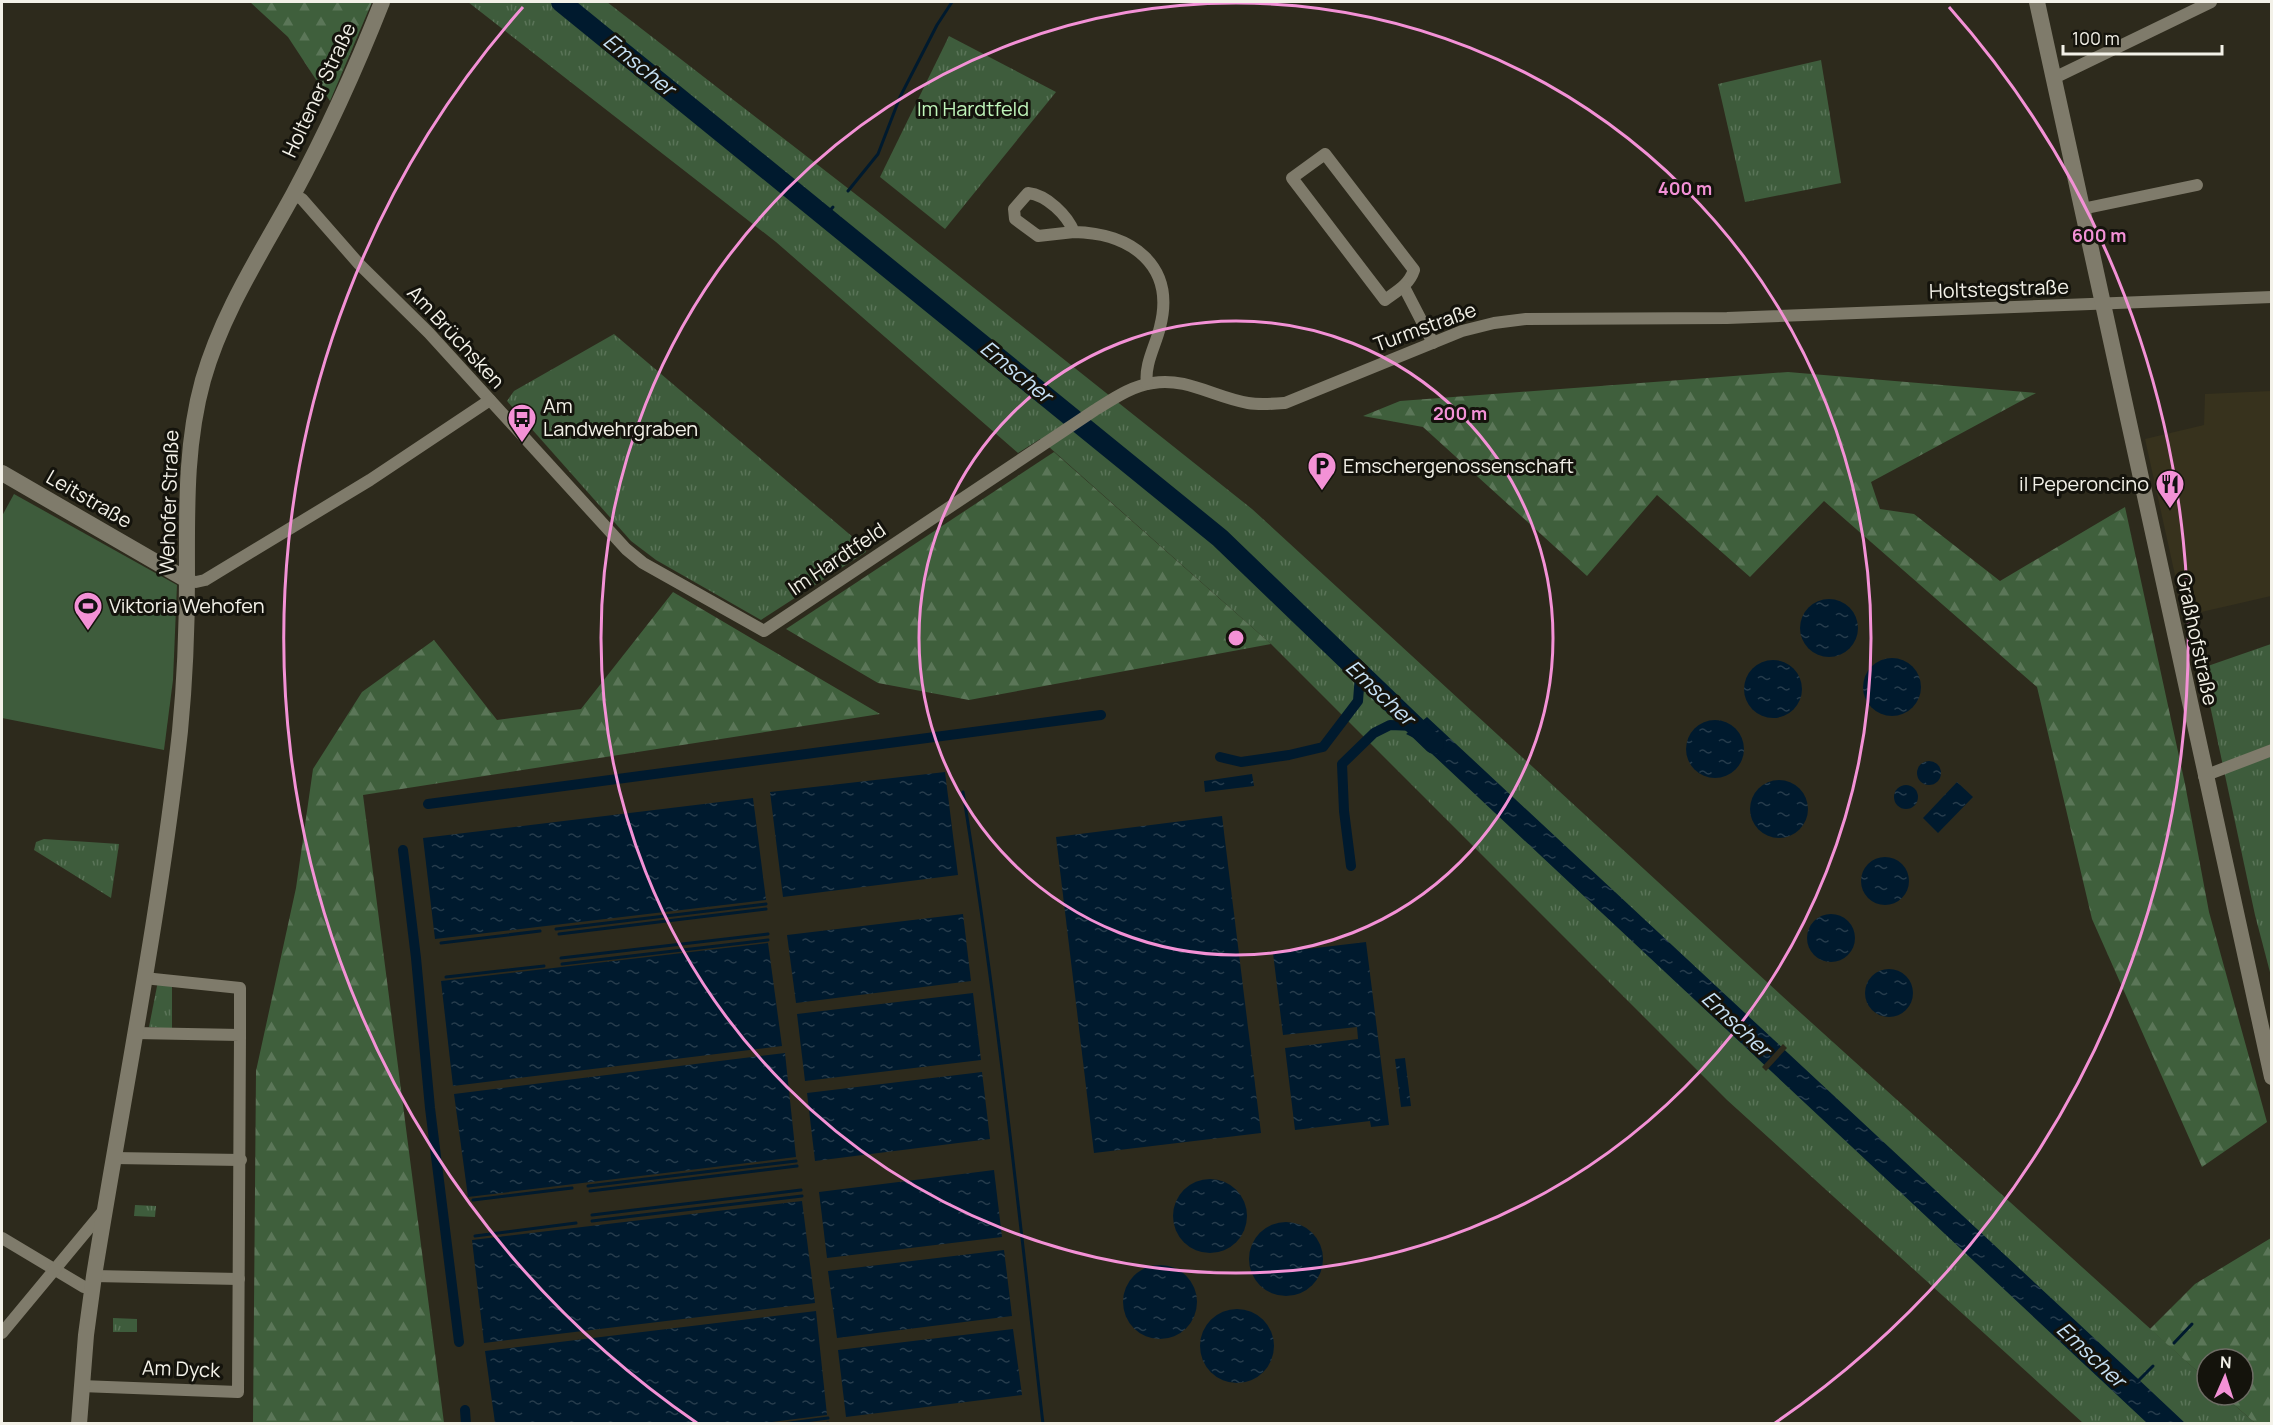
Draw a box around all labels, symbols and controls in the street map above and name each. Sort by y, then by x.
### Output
street label: Holtener Straße [275,18,362,162]
scale bar [2063,18,2222,56]
text: 100 m [2072,26,2120,50]
water label: Emscher [598,27,683,103]
park label: Im Hardtfeld [917,95,1029,122]
text: 400 m [1658,176,1712,200]
text: 600 m [2072,223,2126,247]
street label: Holtstegstraße [1929,273,2069,304]
street label: Am Brüchsken [402,279,511,394]
street label: Turmstraße [1370,296,1480,358]
water label: Emscher [975,334,1060,410]
place label: Am Landwehrgraben [543,392,698,442]
text: 200 m [1433,401,1487,425]
bus stop icon: Am Landwehrgraben [506,402,538,444]
street label: Wehofer Straße [152,429,185,575]
parking icon: Emschergenossenschaft [1306,450,1338,492]
place label: Emschergenossenschaft [1343,452,1574,479]
street label: Leitstraße [42,463,137,534]
restaurant icon: il Peperoncino [2154,468,2186,510]
place label: il Peperoncino [2019,470,2149,497]
street label: Im Hardtfeld [783,516,891,601]
street label: Graßhofstraße [2170,570,2225,708]
sports icon: Viktoria Wehofen [72,590,104,632]
place label: Viktoria Wehofen [109,592,265,619]
centre of rings [1226,628,1246,648]
water label: Emscher [1340,653,1423,733]
water label: Emscher [1696,984,1779,1064]
water label: Emscher [2051,1315,2134,1395]
north arrow [2195,1347,2255,1407]
text: N [2219,1351,2232,1373]
street label: Am Dyck [141,1354,222,1383]

